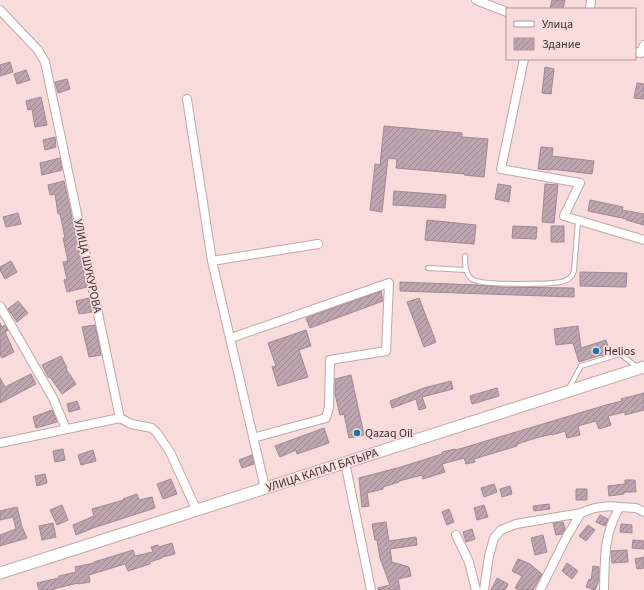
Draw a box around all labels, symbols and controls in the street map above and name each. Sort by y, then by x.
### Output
legend [506,8,636,60]
text: Улица [542,16,573,33]
text: Здание [542,36,581,53]
street label: УЛИЦА ШУКУРОВА [69,218,106,315]
place label: Helios [604,343,635,360]
marker: Helios [591,346,601,356]
place label: Qazaq Oil [365,425,413,442]
marker: Qazaq Oil [352,428,362,438]
street label: УЛИЦА КАПАЛ БАТЫРА [264,444,381,497]

